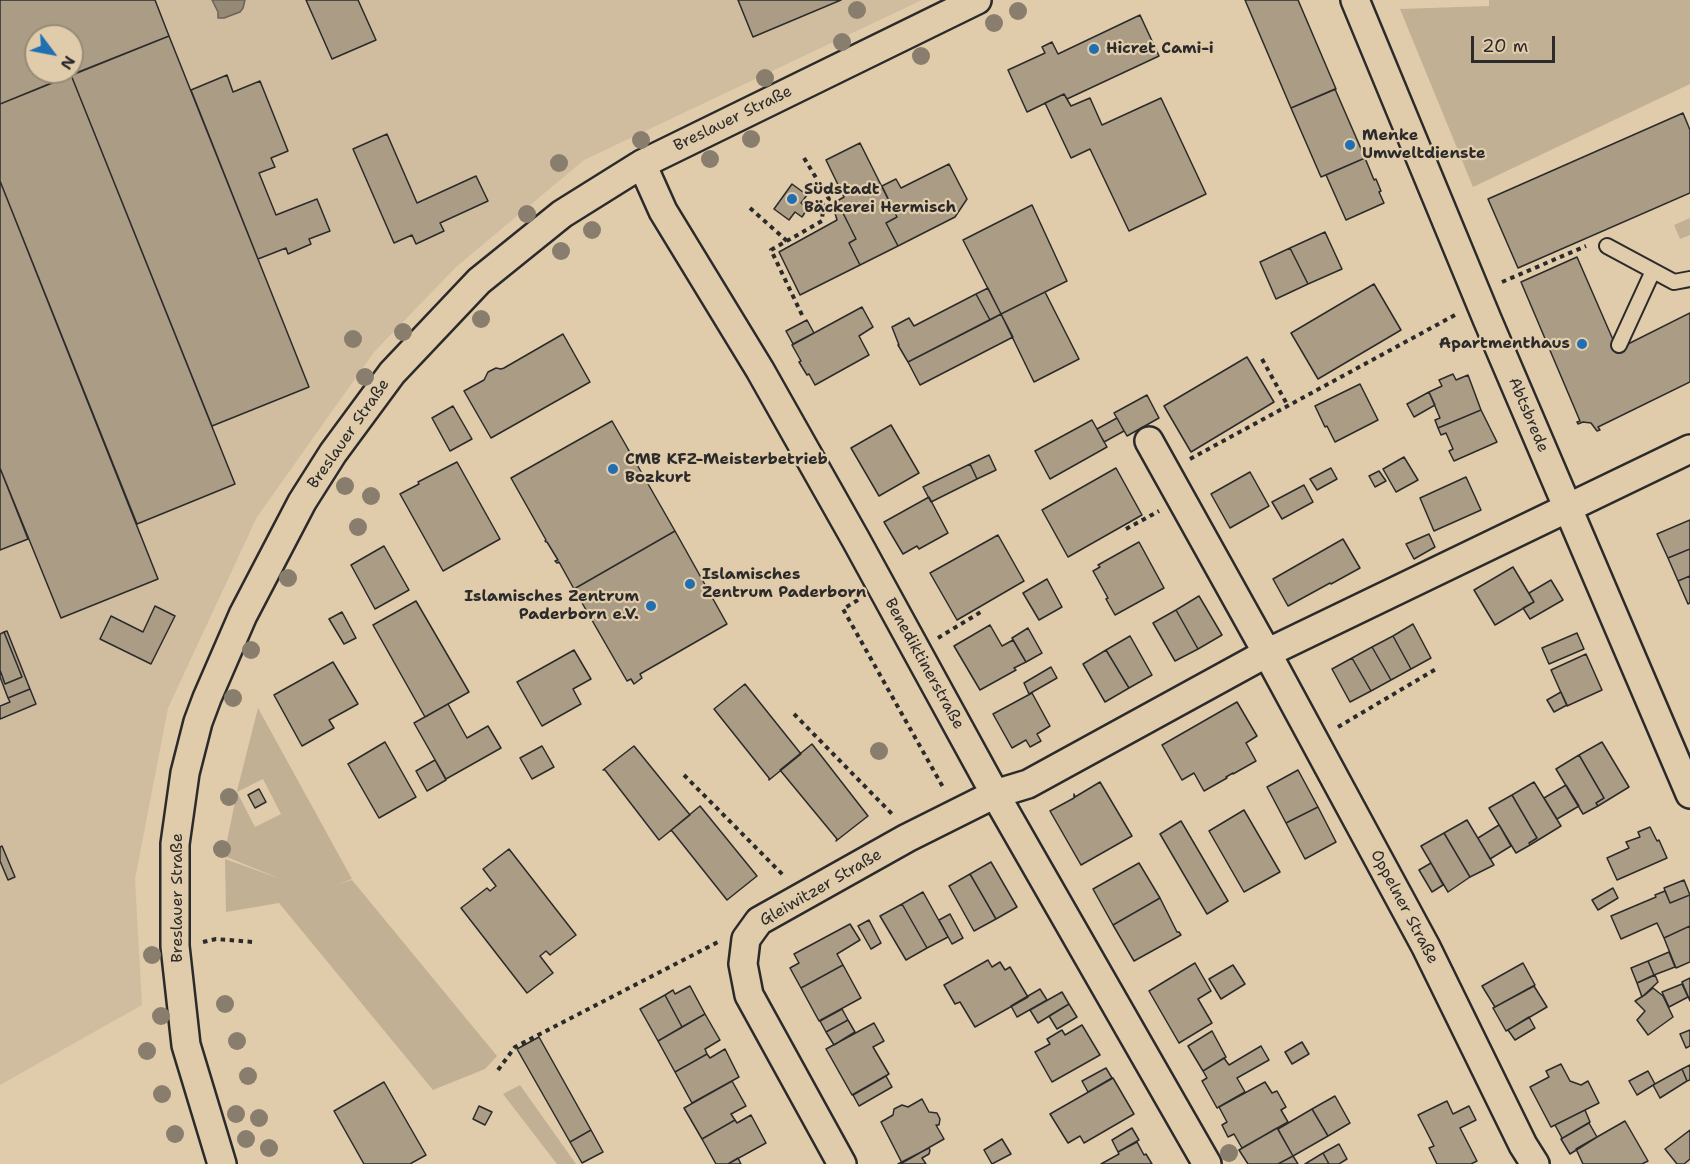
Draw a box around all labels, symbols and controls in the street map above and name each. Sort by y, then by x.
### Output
north arrow [24,24,84,84]
scale bar [1474,24,1558,62]
text: 20 m [1482,34,1528,58]
place label: Hicret Cami-i [1106,39,1214,59]
marker: Hicret Cami-i [1087,42,1101,56]
text: N [56,52,80,74]
street label: Breslauer Straße [671,82,795,156]
place label: Menke Umweltdienste [1362,126,1486,164]
marker: Menke Umweltdienste [1343,138,1357,152]
place label: Südstadt Bäckerei Hermisch [804,180,956,218]
marker: Südstadt Bäckerei Hermisch [785,192,799,206]
place label: Apartmenthaus [1439,334,1570,354]
marker: Apartmenthaus [1575,337,1589,351]
street label: Breslauer Straße [304,375,394,493]
street label: Abtsbrede [1504,375,1552,455]
place label: CMB KFZ-Meisterbetrieb Bozkurt [625,450,828,488]
marker: CMB KFZ-Meisterbetrieb Bozkurt [606,462,620,476]
place label: Islamisches Zentrum Paderborn [702,565,866,603]
marker: Islamisches Zentrum Paderborn [683,577,697,591]
place label: Islamisches Zentrum Paderborn e.V. [464,587,639,625]
street label: Benediktinerstraße [880,595,968,733]
marker: Islamisches Zentrum Paderborn e.V. [644,599,658,613]
street label: Breslauer Straße [168,833,188,963]
street label: Gleiwitzer Straße [757,845,885,931]
street label: Oppelner Straße [1366,847,1442,967]

